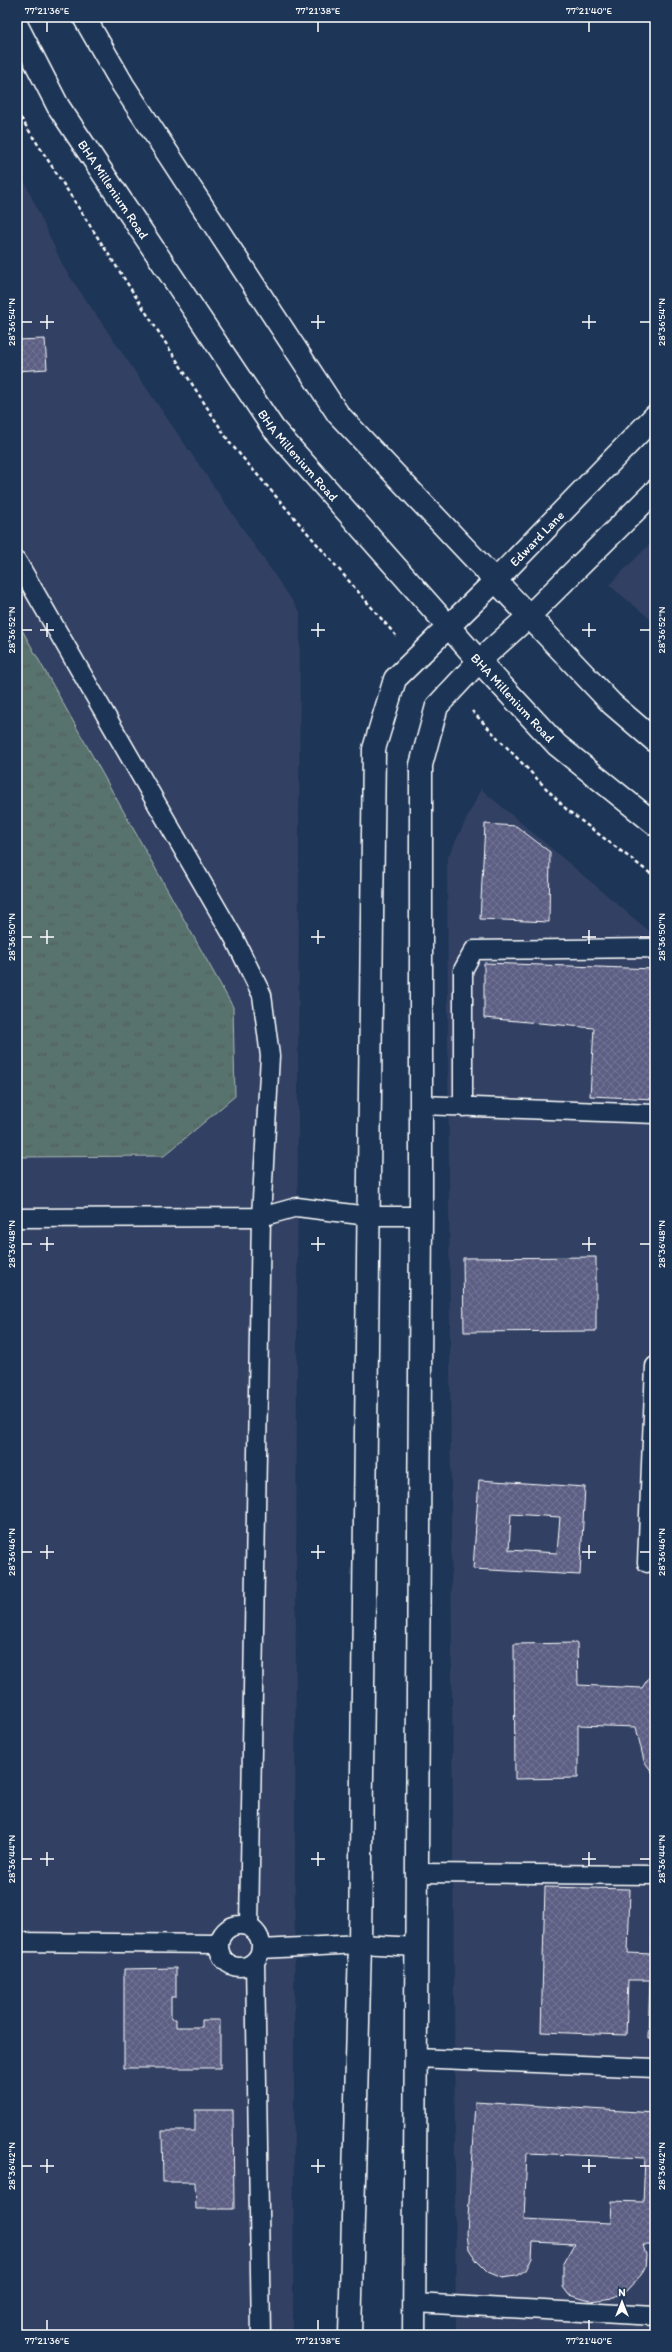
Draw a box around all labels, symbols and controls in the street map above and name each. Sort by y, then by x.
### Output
text: 77°21'36"E [25,4,70,17]
text: 77°21'38"E [296,4,341,17]
text: 77°21'40"E [566,4,612,17]
street label: BHA Millenium Road [75,137,152,242]
text: 28°36'54"N [5,298,18,346]
text: 28°36'54"N [655,298,668,346]
street label: BHA Millenium Road [255,406,341,504]
street label: Edward Lane [506,507,567,569]
text: 28°36'52"N [5,606,18,654]
text: 28°36'52"N [655,606,668,654]
street label: BHA Millenium Road [468,650,558,745]
text: 28°36'50"N [5,913,18,961]
text: 28°36'50"N [655,913,668,961]
text: 28°36'48"N [5,1220,18,1268]
text: 28°36'48"N [655,1220,668,1268]
text: 28°36'46"N [5,1528,18,1576]
text: 28°36'46"N [655,1528,668,1576]
text: 28°36'44"N [5,1834,18,1883]
text: 28°36'44"N [655,1834,668,1883]
text: 28°36'42"N [5,2142,18,2190]
text: 28°36'42"N [655,2142,668,2190]
north arrow [602,2282,642,2322]
text: N [618,2286,626,2299]
text: 77°21'36"E [25,2334,70,2347]
text: 77°21'38"E [296,2334,341,2347]
text: 77°21'40"E [566,2334,612,2347]

